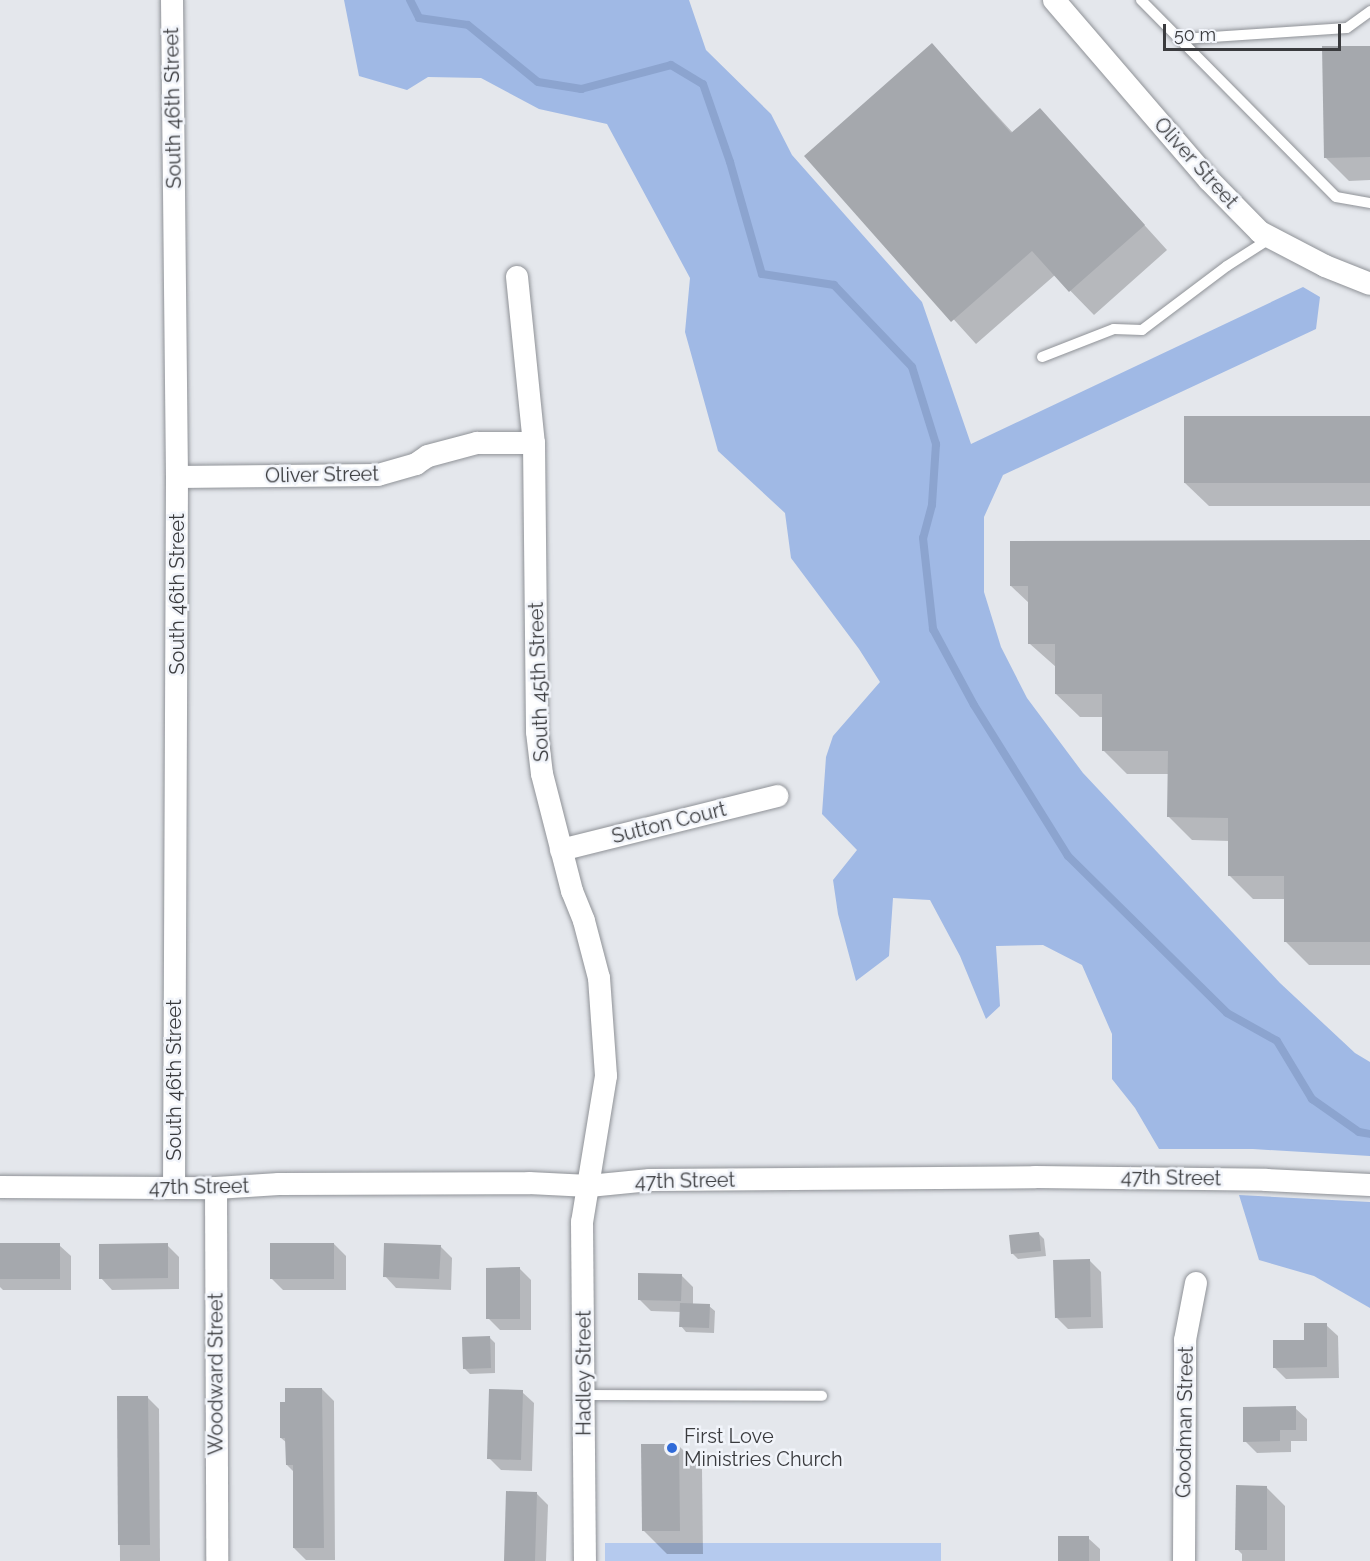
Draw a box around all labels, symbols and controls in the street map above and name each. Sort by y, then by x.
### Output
scale bar [1166,12,1344,50]
text: 50 m [1174,24,1216,45]
street label: South 46th Street [160,27,186,189]
street label: Oliver Street [1149,112,1243,214]
street label: Oliver Street [265,462,379,488]
street label: South 46th Street [165,513,189,675]
street label: South 45th Street [524,602,554,762]
street label: Sutton Court [609,797,729,849]
street label: South 46th Street [162,999,186,1161]
street label: 47th Street [1121,1165,1221,1191]
street label: 47th Street [635,1168,735,1194]
street label: 47th Street [149,1174,249,1200]
street label: Woodward Street [204,1293,228,1455]
street label: Hadley Street [572,1310,596,1436]
street label: Goodman Street [1172,1346,1198,1498]
place label: First Love Ministries Church [684,1424,843,1471]
marker: First Love Ministries Church [665,1441,679,1455]

